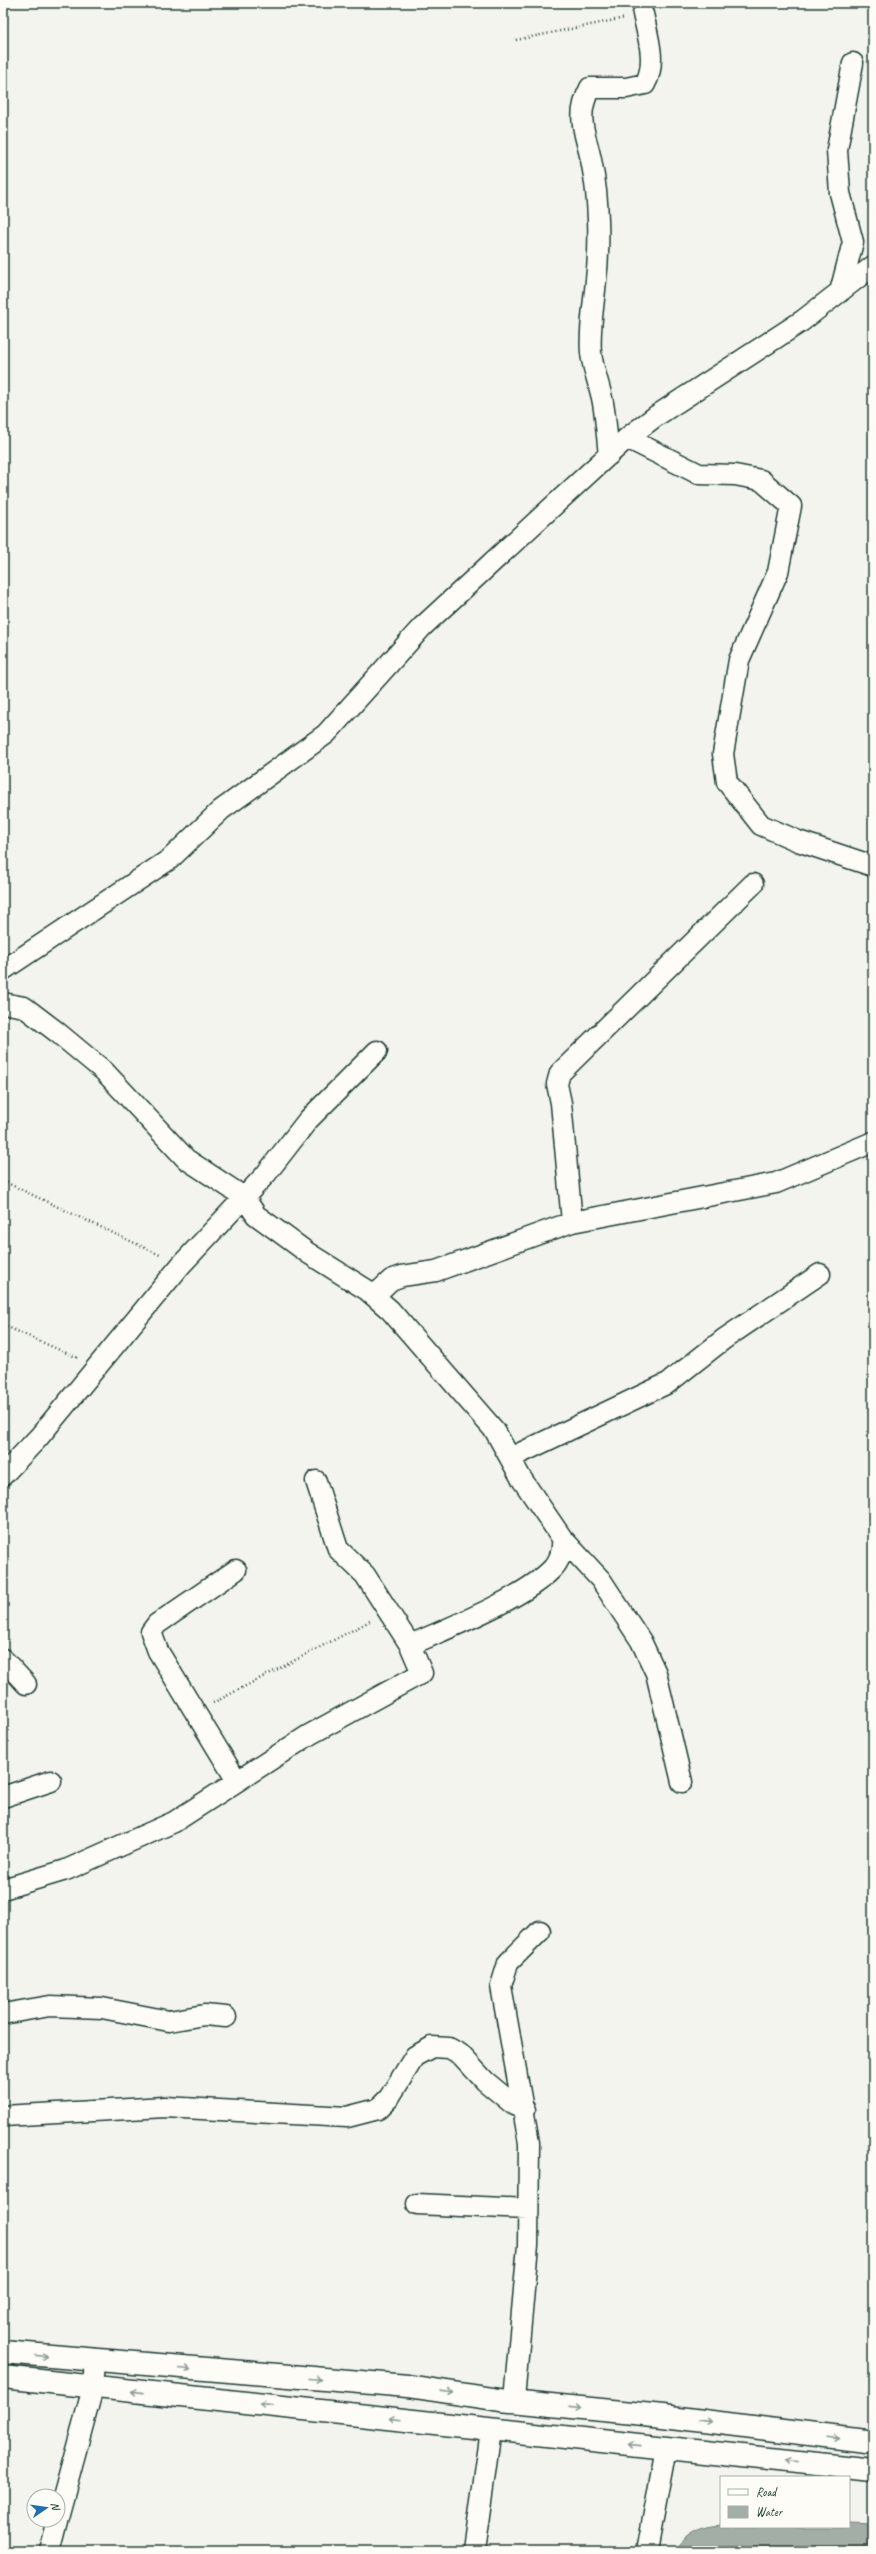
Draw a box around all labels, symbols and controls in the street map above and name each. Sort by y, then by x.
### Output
one-way arrow [35,2352,48,2360]
one-way arrow [178,2365,191,2372]
one-way arrow [308,2376,321,2383]
one-way arrow [440,2388,453,2396]
one-way arrow [131,2389,144,2396]
one-way arrow [260,2402,273,2409]
one-way arrow [569,2403,582,2410]
one-way arrow [389,2415,402,2423]
one-way arrow [698,2418,711,2425]
one-way arrow [827,2434,840,2441]
one-way arrow [629,2441,642,2449]
one-way arrow [786,2458,799,2465]
legend [720,2476,850,2528]
text: Road [756,2484,778,2500]
north arrow [26,2488,66,2528]
text: N [48,2501,64,2513]
text: Water [756,2504,784,2520]

